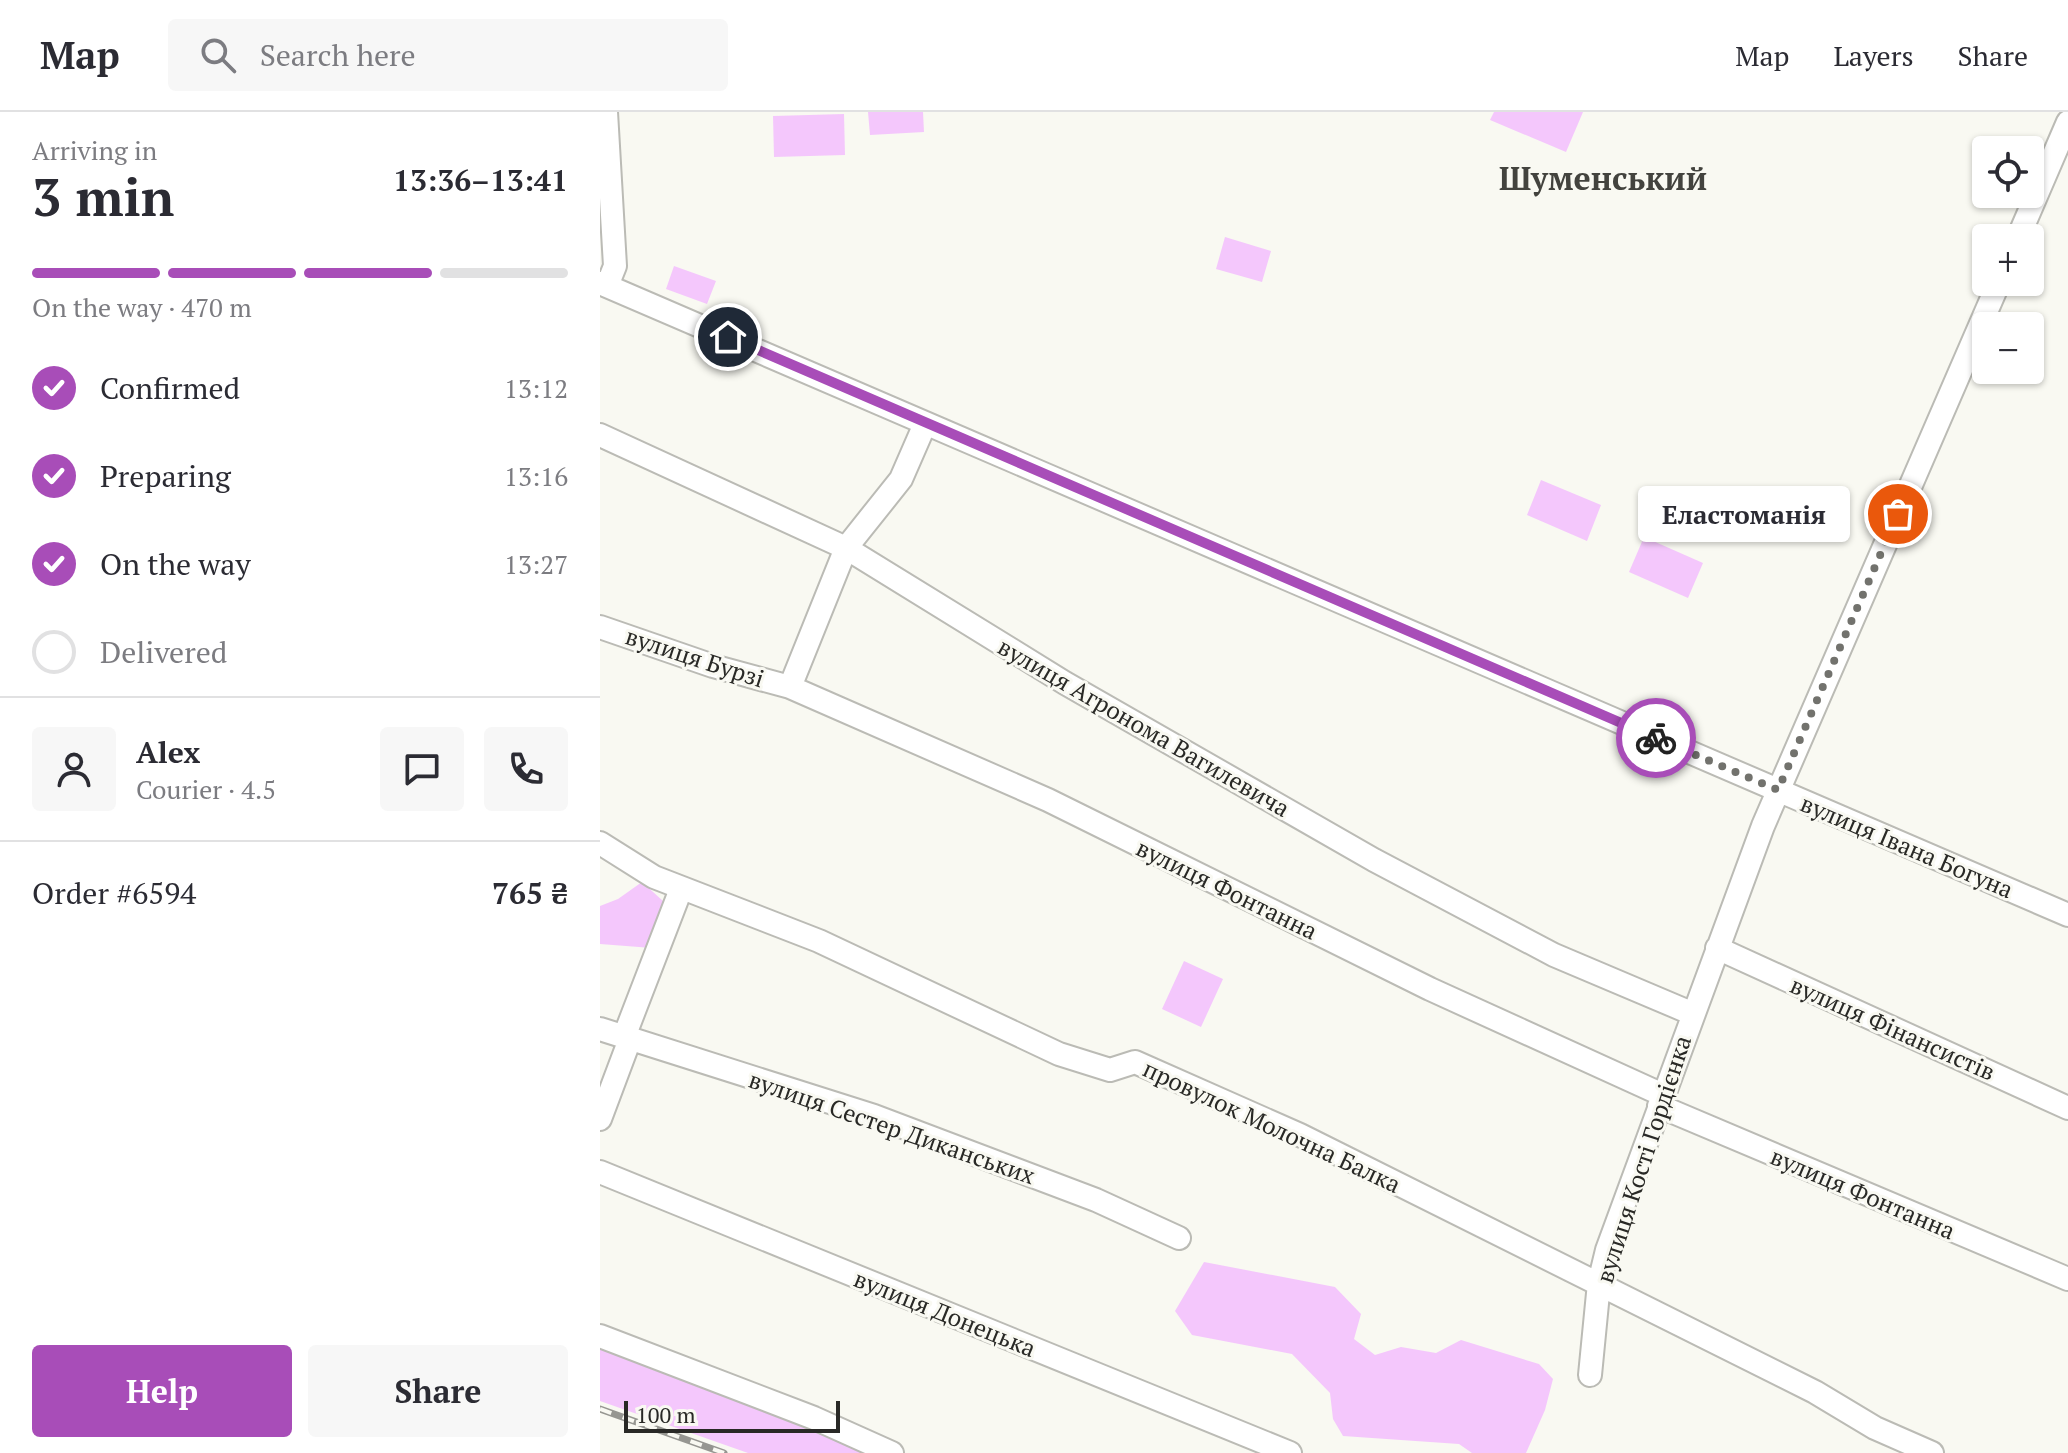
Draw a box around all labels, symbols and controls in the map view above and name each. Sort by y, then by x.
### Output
search box [168,19,728,91]
text: Map [40,30,120,80]
icon: search [196,33,240,77]
text: Search here [260,35,416,75]
text: Map [1735,37,1789,74]
text: Layers [1833,37,1914,74]
text: Share [1958,37,2028,74]
text: Arriving in [32,133,157,167]
map controls [1972,136,2044,384]
button: locate [1972,136,2044,208]
district label: Шуменський [1499,157,1707,199]
text: 13:36–13:41 [393,160,568,200]
text: 3 min [32,162,174,231]
button: + [1972,224,2044,296]
text: On the way · 470 m [32,290,252,324]
pin [694,303,762,371]
button: − [1972,312,2044,384]
icon: home [706,315,750,359]
icon: check [32,366,76,410]
text: Confirmed [100,368,240,408]
text: 13:12 [504,371,568,405]
icon: check [32,454,76,498]
text: Preparing [100,456,231,496]
text: 13:16 [504,459,568,493]
pin [1864,480,1932,548]
callout: Еластоманія [1638,486,1850,542]
icon: bag [1876,492,1920,536]
text: Еластоманія [1662,497,1826,531]
icon: check [32,542,76,586]
text: On the way [100,544,251,584]
text: 13:27 [504,547,568,581]
street label: вулиця Бурзі [622,620,768,694]
street label: вулиця Агронома Вагилевича [992,630,1296,824]
text: Delivered [100,632,227,672]
courier [1616,698,1696,778]
icon: bike [1634,716,1678,760]
button: person [32,727,116,811]
button: chat [380,727,464,811]
button: phone [484,727,568,811]
text: Alex [136,732,200,772]
text: Courier · 4.5 [136,772,276,806]
street label: вулиця Івана Богуна [1796,787,2018,905]
street label: вулиця Фонтанна [1131,831,1323,947]
text: Order #6594 [32,873,196,913]
text: 765 ₴ [492,873,568,913]
street label: вулиця Фінансистів [1785,968,2001,1088]
street label: вулиця Кості Гордієнка [1588,1031,1698,1287]
street label: провулок Молочна Балка [1138,1052,1406,1200]
street label: вулиця Сестер Диканських [745,1063,1040,1191]
street label: вулиця Фонтанна [1766,1140,1960,1246]
street label: вулиця Донецька [849,1262,1041,1364]
button: Help [32,1345,292,1437]
button: Share [308,1345,568,1437]
scale bar [624,1397,840,1433]
text: 100 m [636,1400,696,1429]

